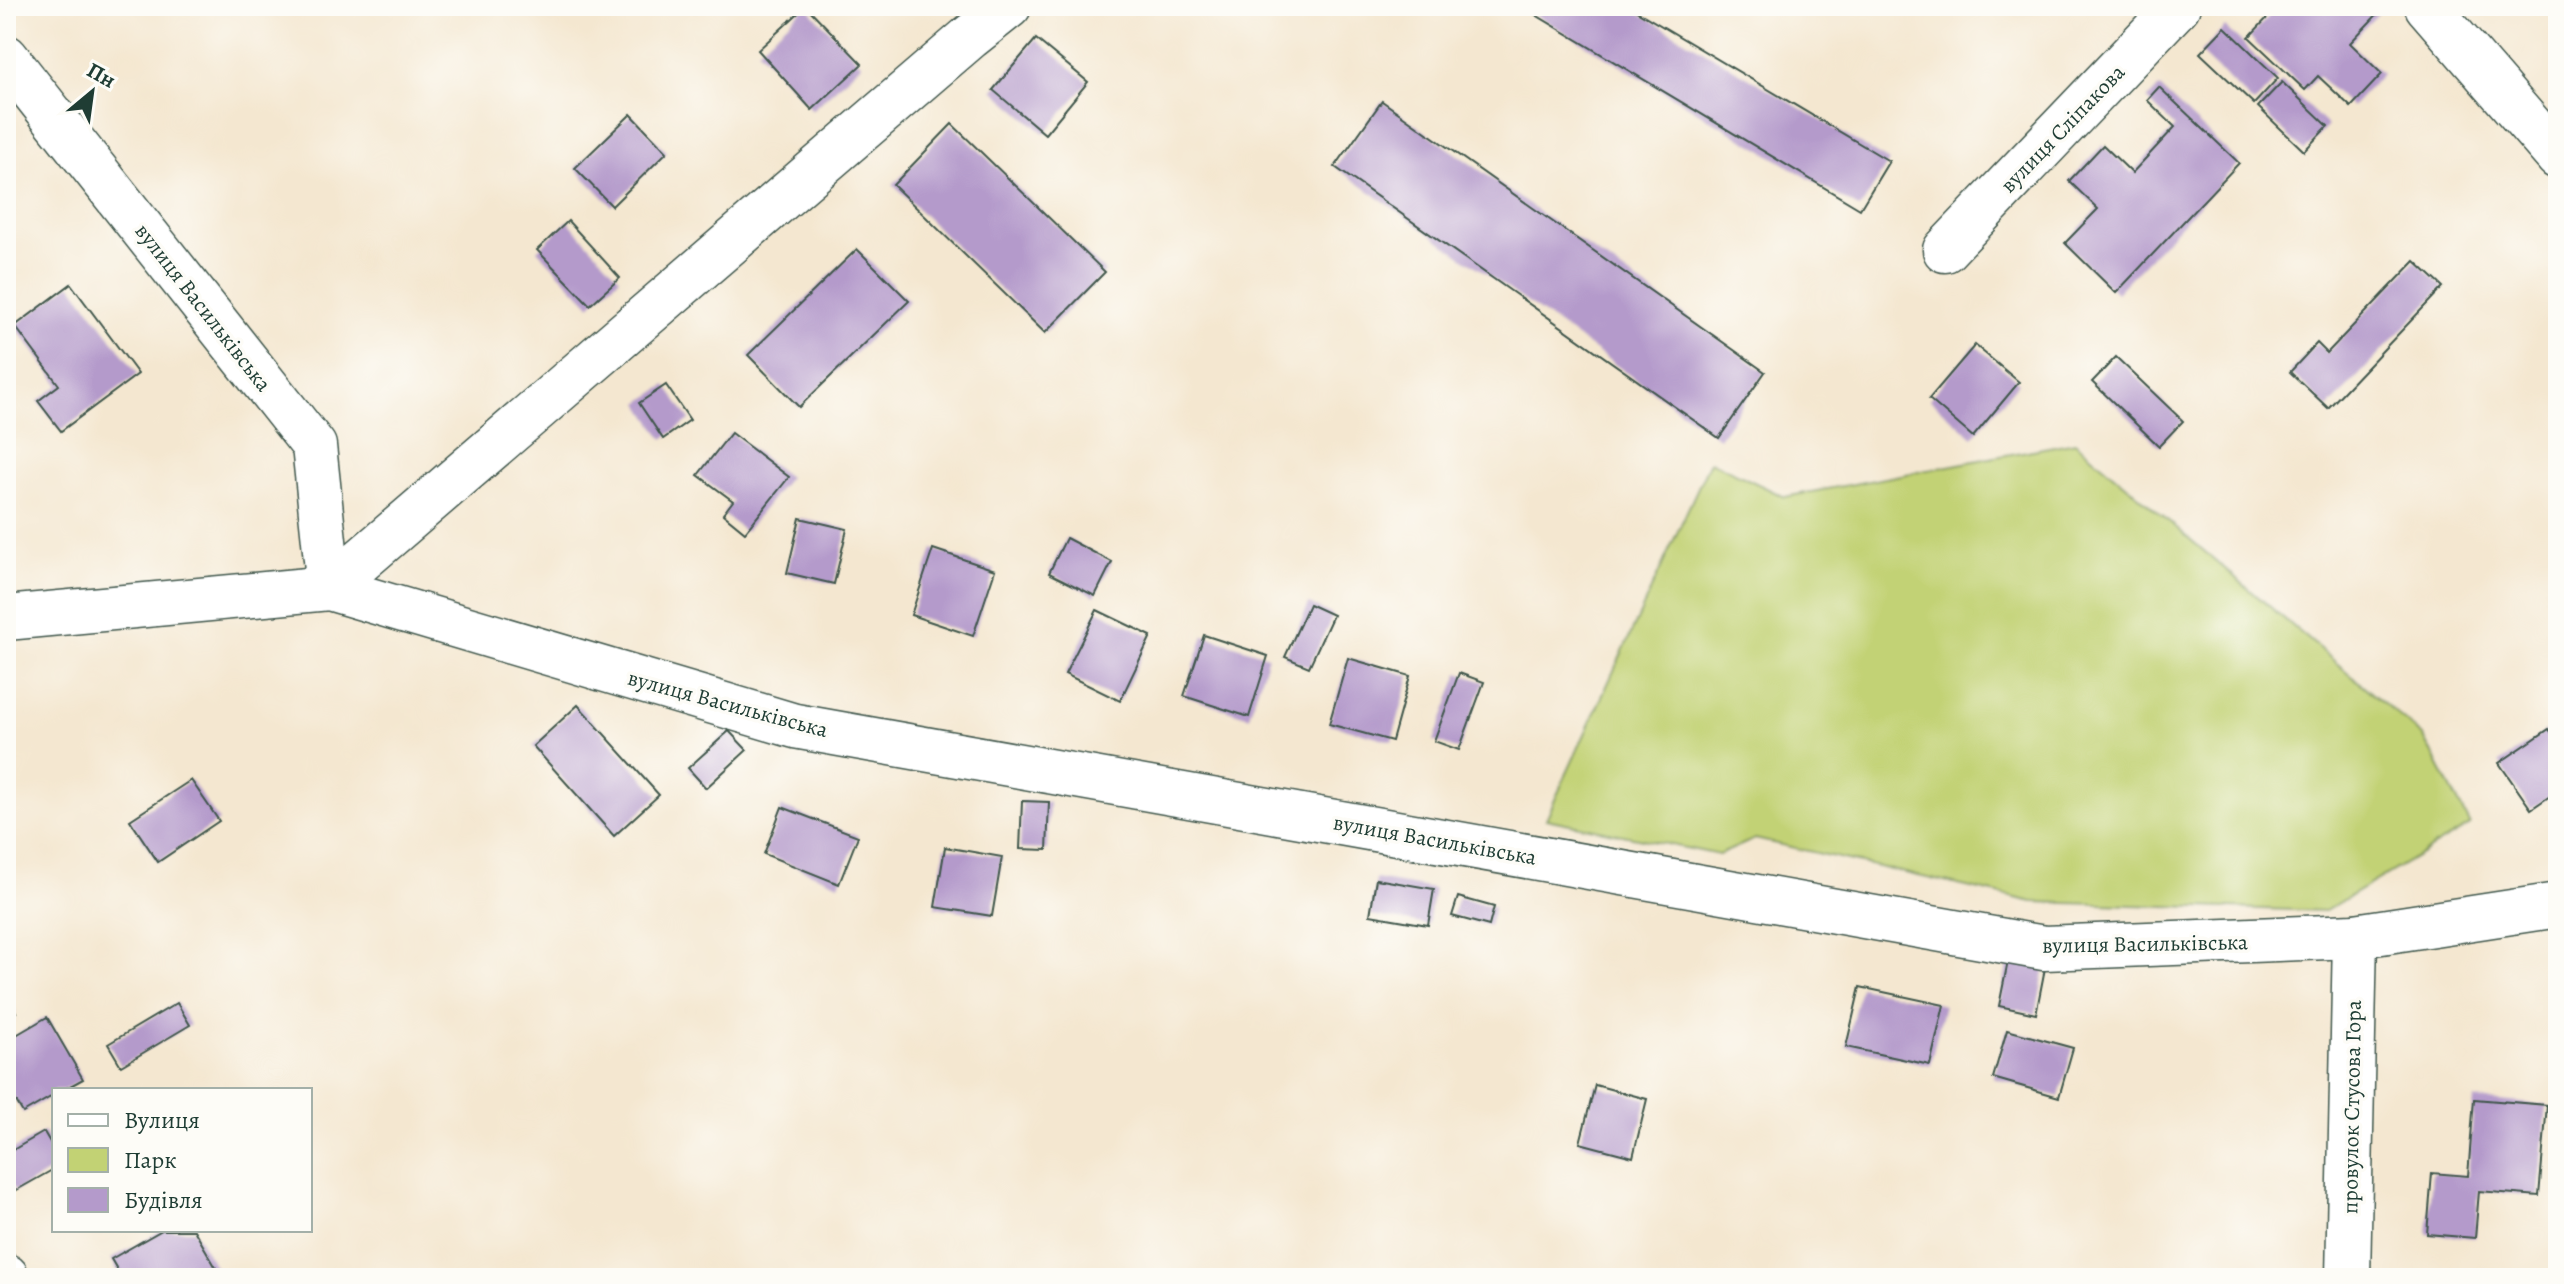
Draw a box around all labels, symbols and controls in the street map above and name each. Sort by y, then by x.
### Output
north arrow [52,52,132,132]
text: Пн [81,55,121,95]
street label: вулиця Сліпакова [1994,57,2132,199]
street label: вулиця Васильківська [128,217,279,399]
street label: вулиця Васильківська [624,663,832,745]
street label: вулиця Васильківська [1331,807,1540,873]
street label: вулиця Васильківська [2042,927,2249,961]
street label: провулок Стусова Гора [2335,999,2369,1214]
legend [52,1088,312,1232]
text: Вулиця [124,1104,200,1136]
text: Парк [124,1144,177,1176]
text: Будівля [124,1184,203,1216]

